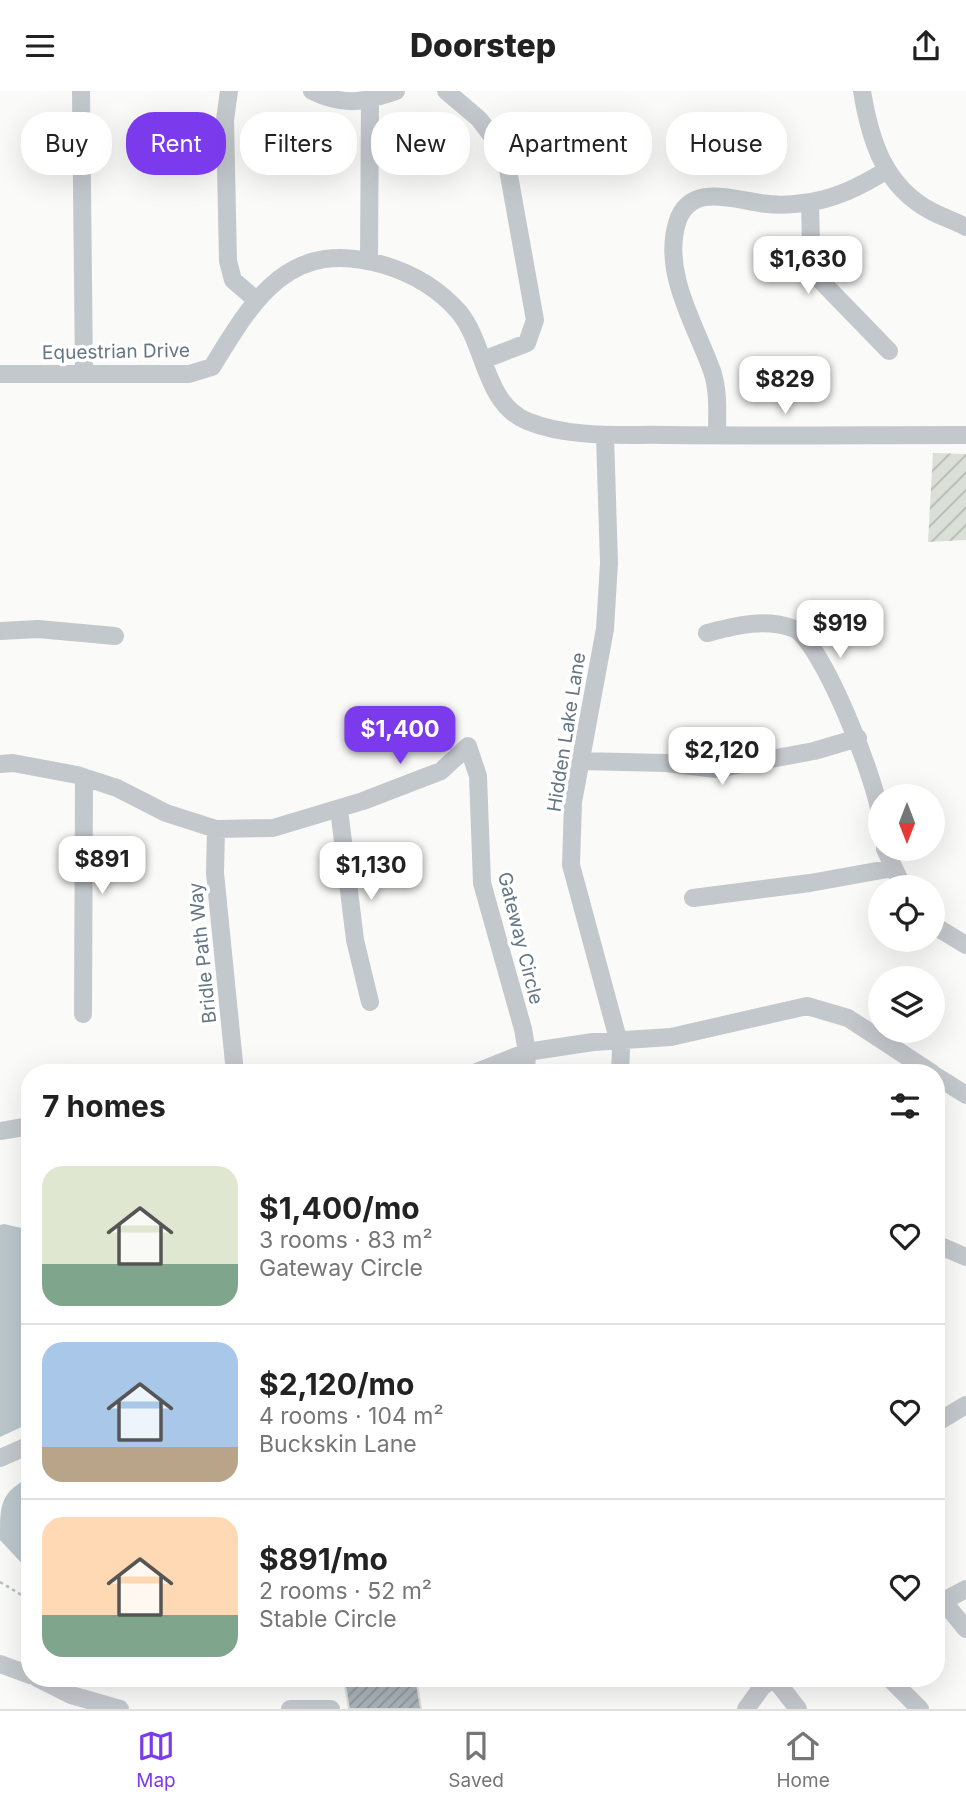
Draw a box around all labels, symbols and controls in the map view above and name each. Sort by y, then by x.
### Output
text: Doorstep [410,26,556,65]
icon: menu [21,27,59,65]
icon: share [907,27,945,65]
chip: Buy [21,112,112,175]
chip: Rent [126,112,226,175]
chip: Filters [240,112,357,175]
chip: New [371,112,470,175]
chip: Apartment [484,112,652,175]
chip: House [666,112,787,175]
pin: $1,630 [751,237,865,296]
text: $1,630 [769,245,847,273]
street label: Equestrian Drive [42,339,190,364]
pin: $829 [744,357,826,416]
text: $829 [755,365,815,393]
pin: $919 [799,601,881,660]
text: $919 [813,609,867,637]
street label: Hidden Lake Lane [543,651,590,813]
pin: $1,400 [343,707,457,766]
text: $1,400 [360,715,440,743]
pin: $2,120 [665,727,779,787]
text: $2,120 [684,736,760,764]
north arrow [868,784,945,861]
map controls [868,784,945,1043]
pin: $891 [61,837,143,896]
pin: $1,130 [314,843,428,902]
text: $891 [75,845,129,873]
text: $1,130 [336,851,406,879]
street label: Gateway Circle [493,870,548,1007]
button: locate [868,875,945,952]
street label: Bridle Path Way [184,881,221,1025]
button: layers [868,966,945,1043]
icon: filters [886,1087,924,1125]
text: 7 homes [42,1088,166,1124]
text: $1,400/mo [259,1190,420,1226]
icon: home [98,1194,182,1278]
icon: heart [886,1217,924,1255]
text: 3 rooms · 83 m² [259,1226,433,1254]
text: Gateway Circle [259,1254,423,1282]
text: $2,120/mo [259,1366,414,1402]
icon: home [98,1370,182,1454]
icon: heart [886,1393,924,1431]
text: 4 rooms · 104 m² [259,1402,444,1430]
text: Buckskin Lane [259,1430,417,1458]
text: $891/mo [259,1541,388,1577]
icon: home [98,1545,182,1629]
icon: heart [886,1568,924,1606]
text: 2 rooms · 52 m² [259,1577,432,1605]
text: Stable Circle [259,1605,397,1633]
tab: Map [136,1727,176,1792]
tab: Saved [448,1727,504,1792]
tab: Home [776,1727,830,1792]

